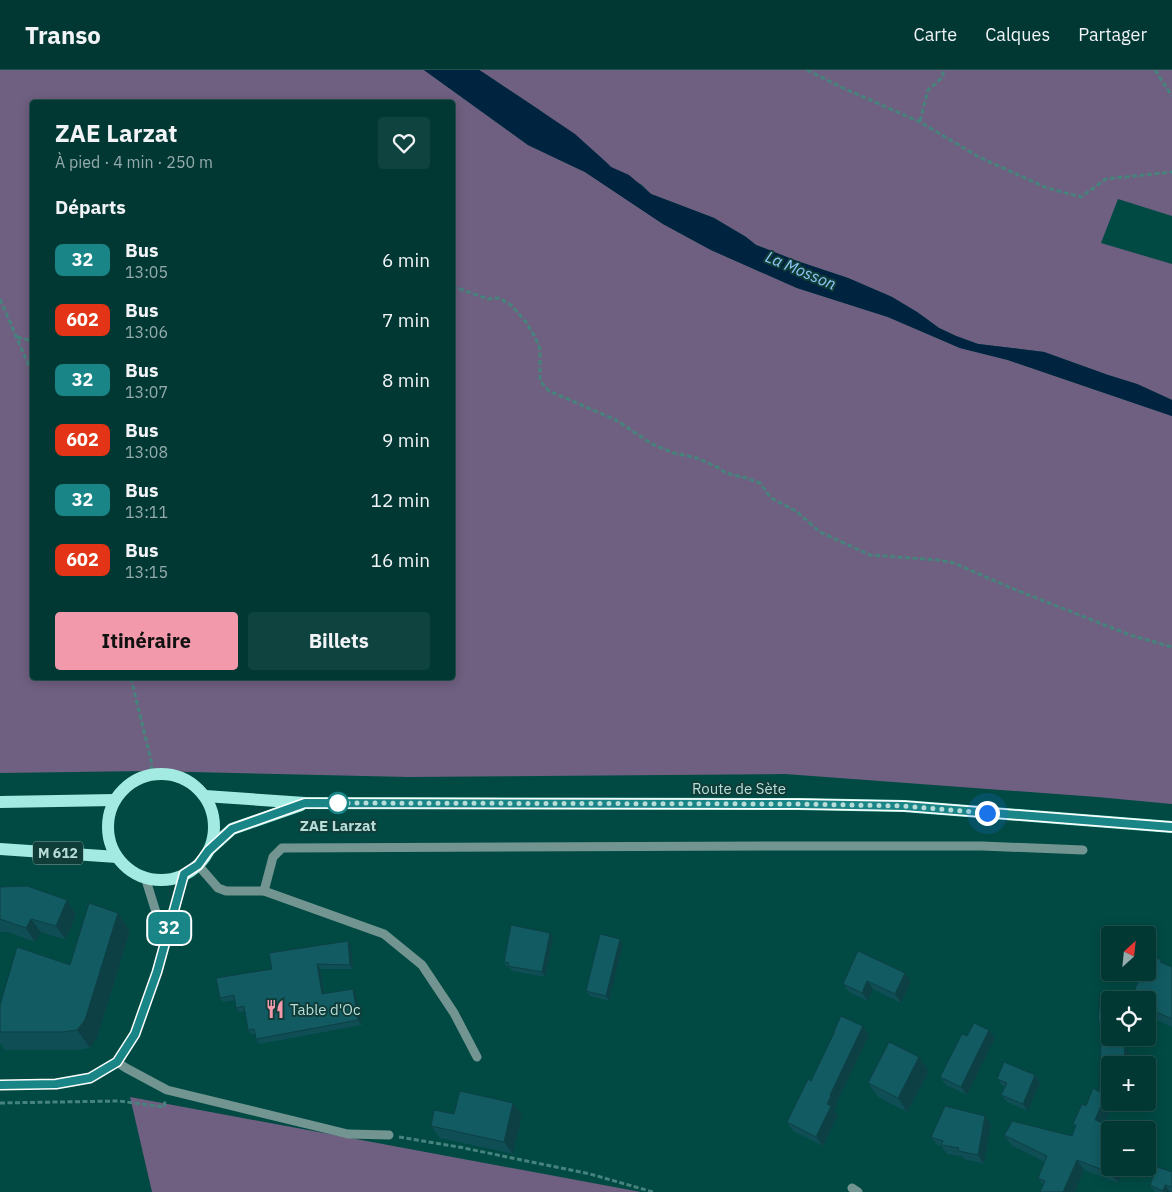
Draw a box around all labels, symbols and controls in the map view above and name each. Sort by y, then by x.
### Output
text: Transo [25,19,101,51]
text: Carte [914,23,957,46]
text: Calques [985,23,1050,46]
text: Partager [1078,23,1147,46]
text: ZAE Larzat [55,117,178,149]
button: heart [378,117,430,169]
text: À pied · 4 min · 250 m [55,152,213,172]
text: Départs [55,195,126,219]
text: Bus [125,238,159,262]
water label: La Mosson [763,246,839,294]
text: 32 [72,248,93,271]
text: 6 min [382,248,430,272]
text: 13:05 [125,262,168,282]
text: Bus [125,298,159,322]
text: 602 [66,308,99,331]
text: 7 min [382,308,430,332]
text: 13:06 [125,322,168,342]
text: Bus [125,358,159,382]
text: 32 [72,368,93,391]
text: 8 min [382,368,430,392]
text: 13:07 [125,382,168,402]
text: Bus [125,418,159,442]
text: 602 [66,428,99,451]
text: 9 min [382,428,430,452]
text: 13:08 [125,442,168,462]
text: Bus [125,478,159,502]
text: 32 [72,488,93,511]
text: 12 min [371,488,430,512]
text: 13:11 [125,502,168,522]
text: Bus [125,538,159,562]
text: 602 [66,548,99,571]
text: 16 min [371,548,430,572]
text: 13:15 [125,562,168,582]
button: Itinéraire [55,612,238,670]
button: Billets [248,612,430,670]
street label: Route de Sète [692,779,786,798]
marker: ZAE Larzat [327,792,349,814]
your location [975,801,1000,826]
place label: ZAE Larzat [300,816,377,835]
road number: M 612 [33,841,83,864]
line badge: 32 [146,912,192,944]
text: 32 [158,916,180,939]
north arrow [1101,926,1156,981]
map controls [1101,926,1156,1176]
button: locate [1101,991,1156,1046]
restaurant icon: Table d'Oc [264,998,286,1020]
place label: Table d'Oc [290,1000,361,1019]
button: + [1101,1056,1156,1111]
button: − [1101,1121,1156,1176]

